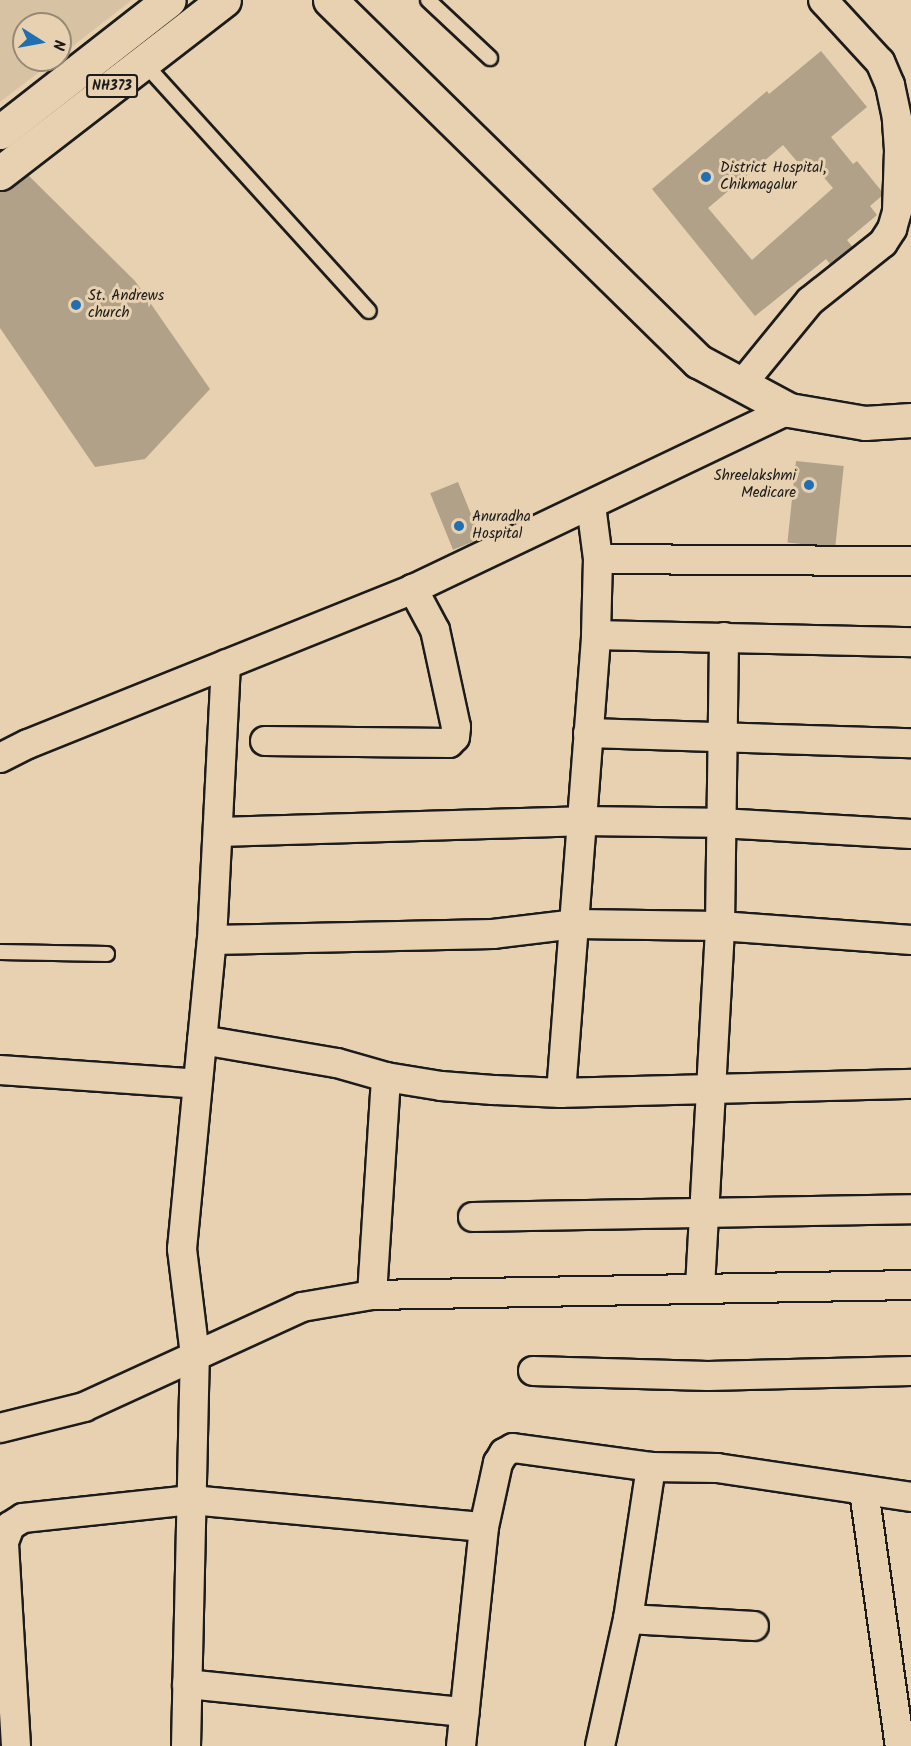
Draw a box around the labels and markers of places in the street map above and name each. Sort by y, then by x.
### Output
place label: District Hospital, Chikmagalur [720,159,826,194]
marker: District Hospital, Chikmagalur [697,168,715,186]
place label: St. Andrews church [88,287,164,322]
marker: St. Andrews church [69,298,83,312]
place label: Shreelakshmi Medicare [714,467,796,502]
marker: Shreelakshmi Medicare [800,476,818,494]
place label: Anuradha Hospital [472,508,531,543]
marker: Anuradha Hospital [450,517,468,535]

